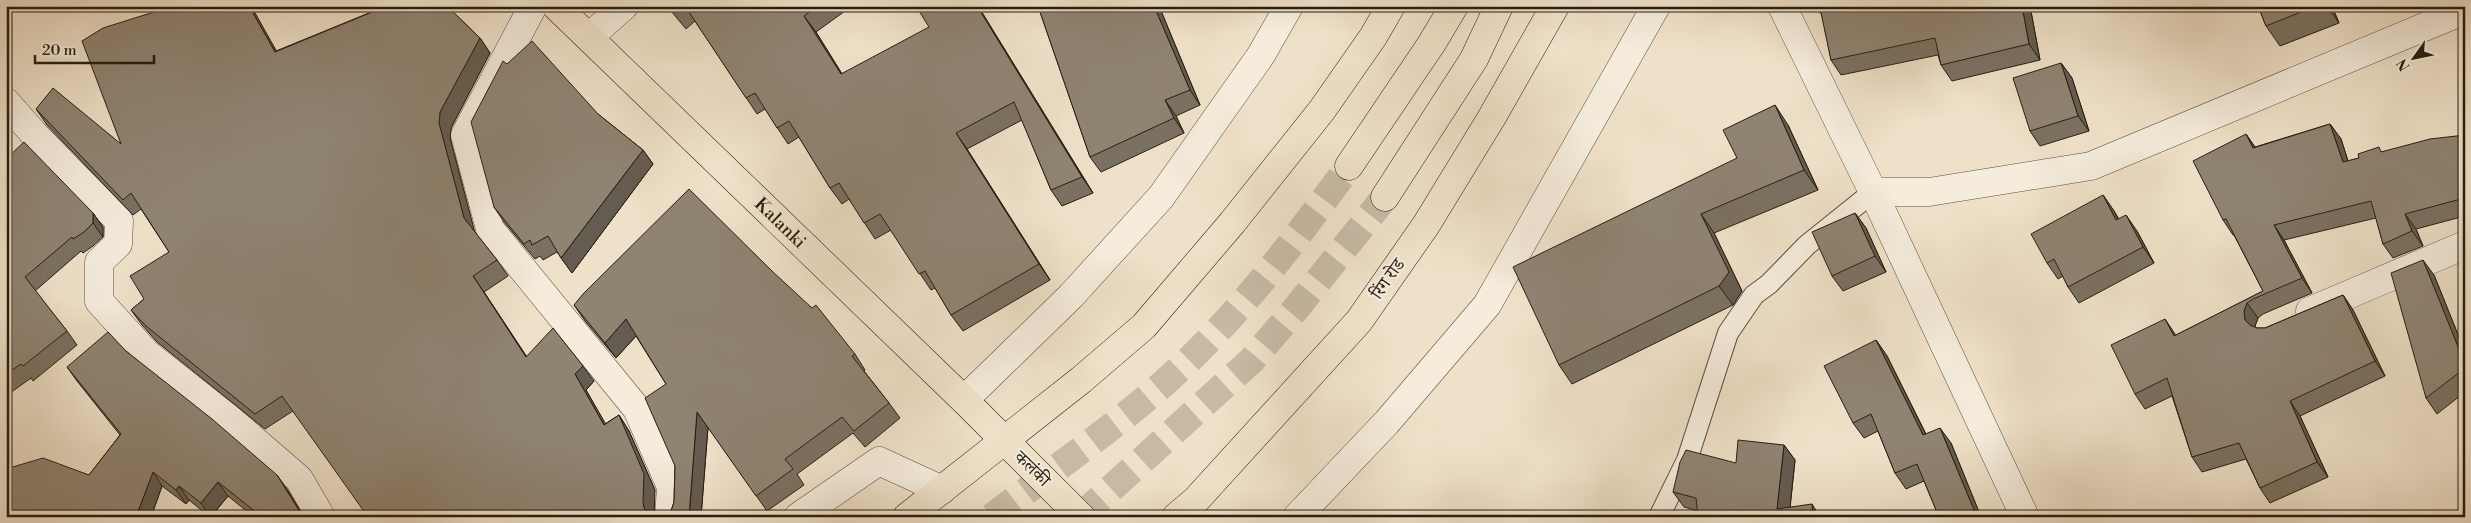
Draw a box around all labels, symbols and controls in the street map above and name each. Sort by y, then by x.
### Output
scale bar [35,32,154,64]
north arrow [2388,32,2438,82]
text: 20 m [42,41,77,60]
text: N [2393,55,2415,74]
street label: Kalanki [750,192,811,253]
street label: रिंग रोड [1365,253,1411,305]
street label: कलंकी [1008,446,1056,493]

